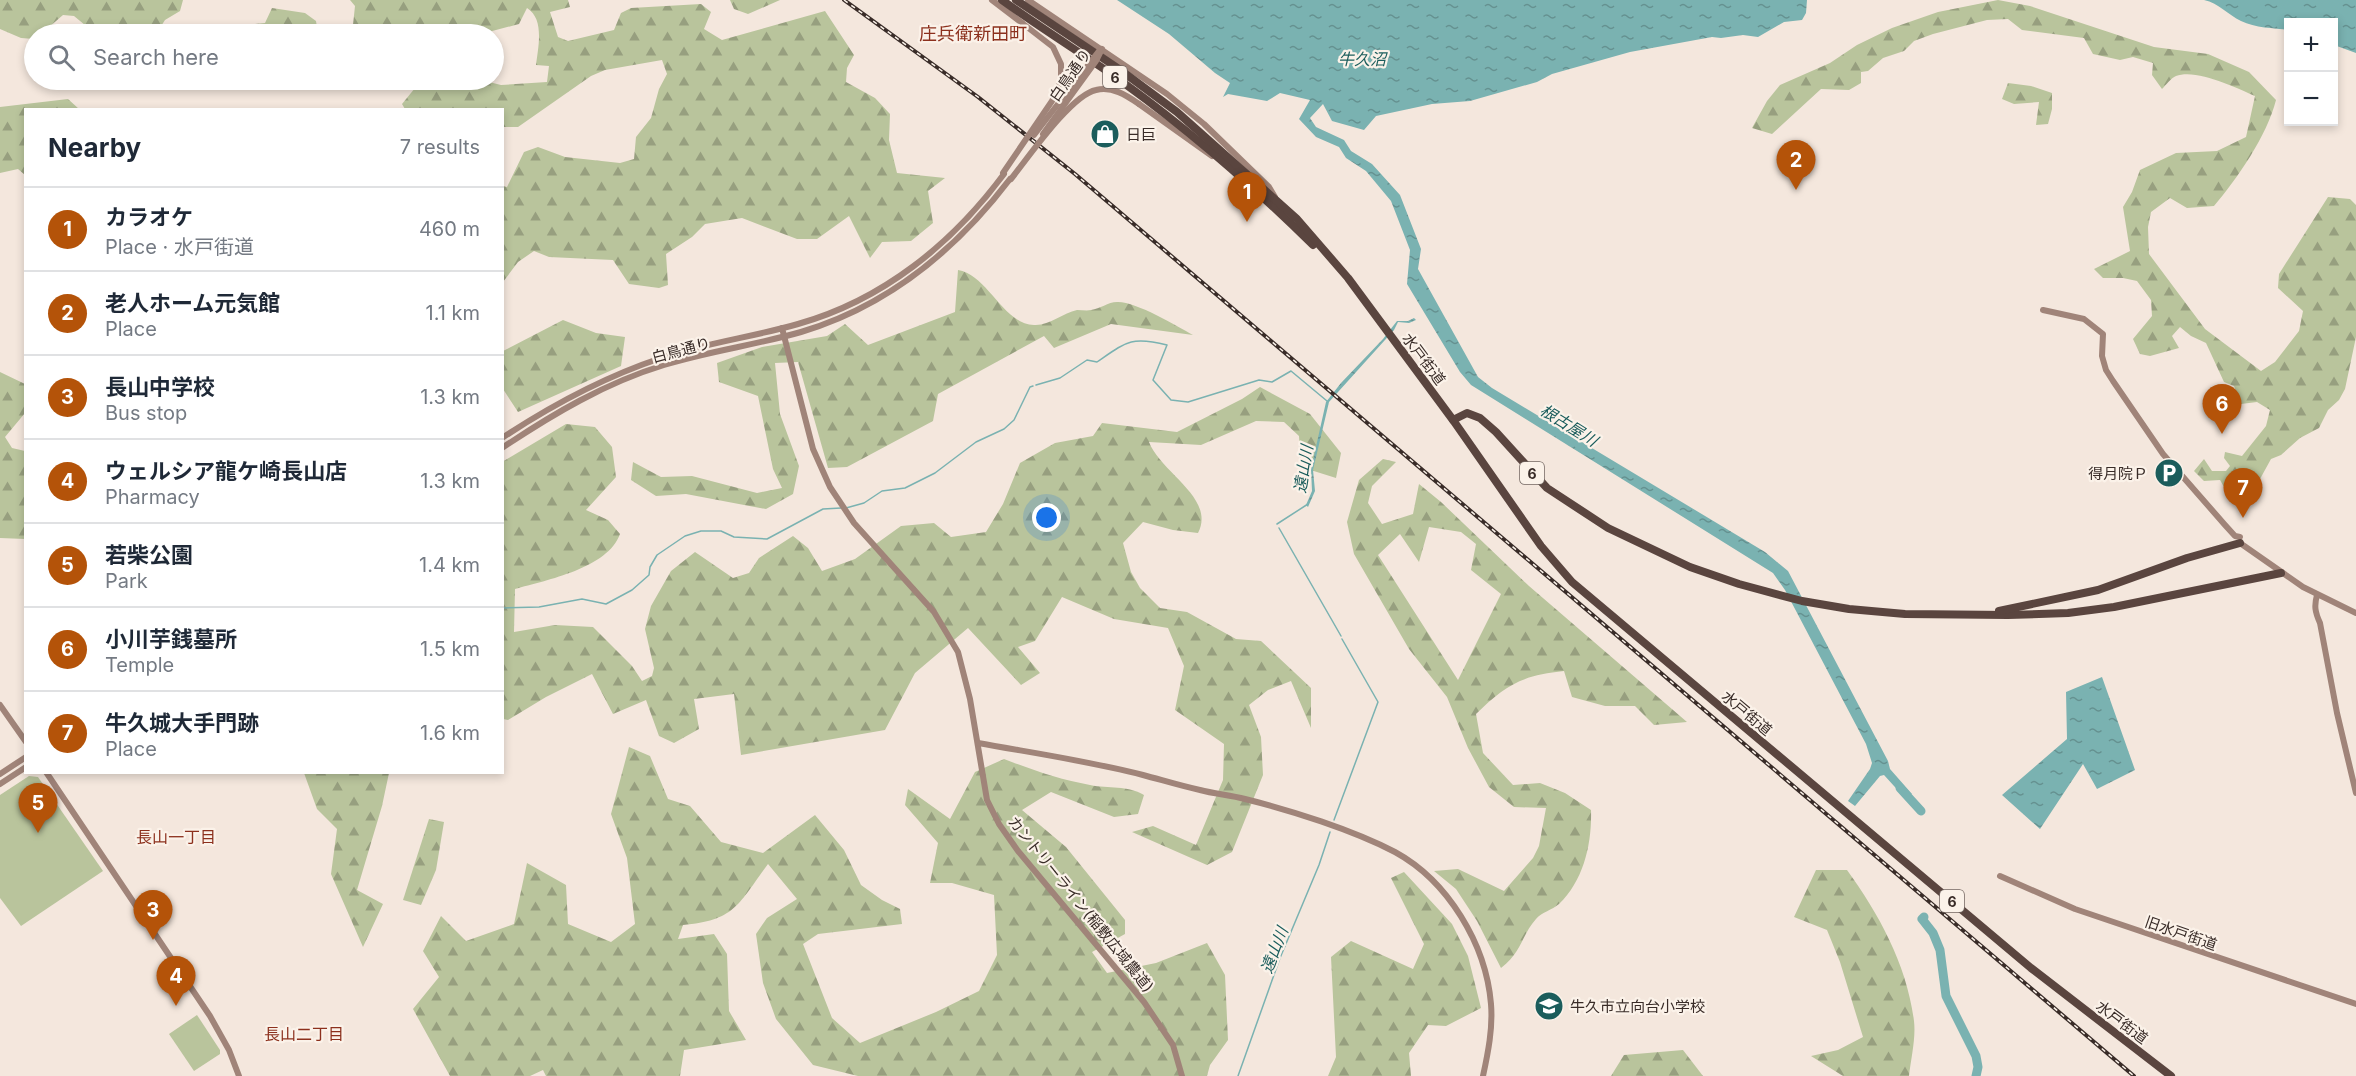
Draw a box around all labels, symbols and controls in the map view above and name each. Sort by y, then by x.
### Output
map controls [2284,18,2338,126]
button: + [2284,18,2338,72]
district label: 庄兵衛新田町 [919,23,1027,44]
search box [24,24,504,90]
icon: search [45,41,78,74]
text: Search here [93,44,219,70]
street label: 白鳥通り [1045,45,1095,105]
water label: 牛久沼 [1338,49,1388,69]
road number: 6 [1103,66,1127,88]
button: − [2284,72,2338,126]
shop icon: 日巨 [1089,118,1121,150]
place label: 日巨 [1126,125,1156,144]
text: Nearby [48,132,141,163]
text: 7 results [400,135,480,159]
pin: 2 [1776,140,1816,190]
pin: 1 [1228,172,1266,222]
text: カラオケ [105,204,193,230]
text: 1 [63,217,72,241]
text: 460 m [419,217,480,241]
text: Place · 水戸街道 [105,235,254,259]
text: 老人ホーム元気館 [105,290,280,316]
text: 2 [61,301,74,325]
text: 1.1 km [426,301,480,325]
text: Place [105,317,157,341]
street label: 水戸街道 [1398,329,1450,389]
street label: 白鳥通り [650,333,712,367]
text: 長山中学校 [105,374,215,400]
pin: 6 [2202,384,2242,434]
text: 3 [61,385,74,409]
text: 1.3 km [420,385,480,409]
water label: 根古屋川 [1537,400,1603,451]
text: Bus stop [105,401,187,425]
water label: 遠山川 [1289,442,1317,494]
parking icon: 得月院Ｐ [2153,457,2185,489]
text: ウェルシア龍ケ崎長山店 [105,458,347,484]
road number: 6 [1520,462,1544,484]
place label: 得月院Ｐ [2088,464,2148,483]
pin: 7 [2224,468,2262,518]
text: 4 [61,469,74,493]
text: 1.3 km [420,469,480,493]
text: Pharmacy [105,485,200,509]
your location [1032,503,1061,532]
text: 若柴公園 [105,542,193,568]
text: 5 [61,553,74,577]
text: 1.4 km [419,553,480,577]
text: Park [105,569,148,593]
text: 小川芋銭墓所 [105,626,237,652]
text: 6 [61,637,74,661]
text: 1.5 km [420,637,480,661]
text: Temple [105,653,174,677]
street label: 水戸街道 [1718,686,1776,740]
text: 牛久城大手門跡 [105,710,259,736]
text: 7 [62,721,73,745]
text: 1.6 km [420,721,480,745]
text: Place [105,737,157,761]
pin: 5 [18,784,57,833]
street label: カントリーライン(稲敷広域農道) [1004,812,1158,996]
district label: 長山一丁目 [136,827,216,847]
pin: 3 [134,890,172,940]
road number: 6 [1940,890,1964,912]
street label: 旧水戸街道 [2142,912,2220,954]
water label: 遠山川 [1256,922,1293,976]
pin: 4 [156,956,195,1006]
school or university icon: 牛久市立向台小学校 [1533,990,1565,1022]
street label: 水戸街道 [2092,996,2152,1048]
place label: 牛久市立向台小学校 [1570,997,1705,1016]
district label: 長山二丁目 [264,1024,344,1044]

